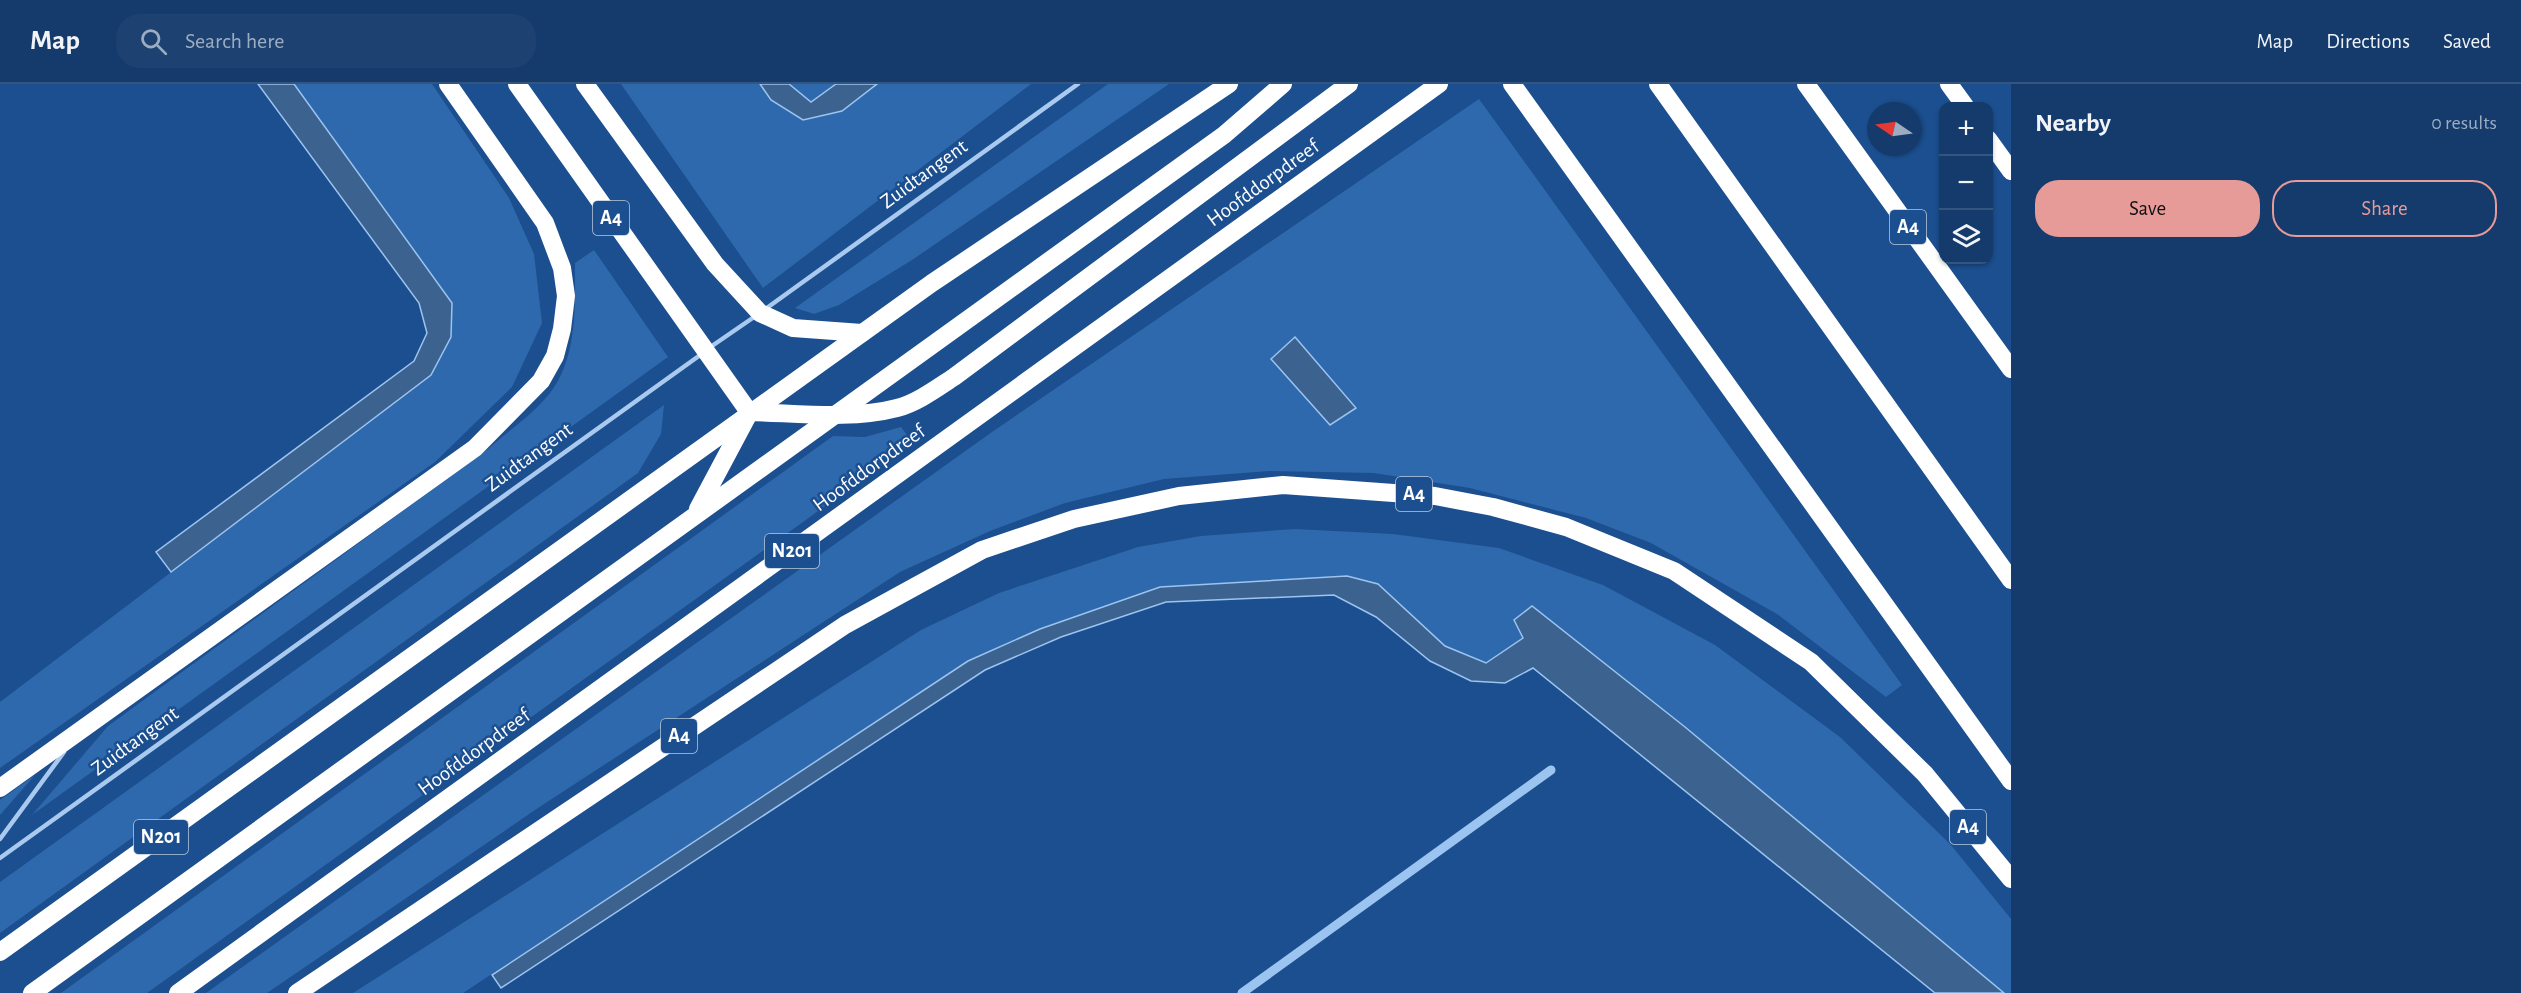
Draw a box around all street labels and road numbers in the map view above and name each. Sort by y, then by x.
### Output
street label: Zuidtangent [877,135,972,212]
street label: Hoofddorpdreef [1203,135,1324,231]
road number: A4 [593,201,629,235]
road number: A4 [1890,210,1926,244]
street label: Zuidtangent [482,418,577,495]
street label: Hoofddorpdreef [809,420,930,516]
road number: A4 [1396,477,1432,511]
road number: N201 [765,534,819,568]
street label: Zuidtangent [88,702,183,779]
street label: Hoofddorpdreef [414,704,535,800]
road number: A4 [661,719,697,753]
road number: A4 [1950,810,1986,844]
road number: N201 [134,820,188,854]

